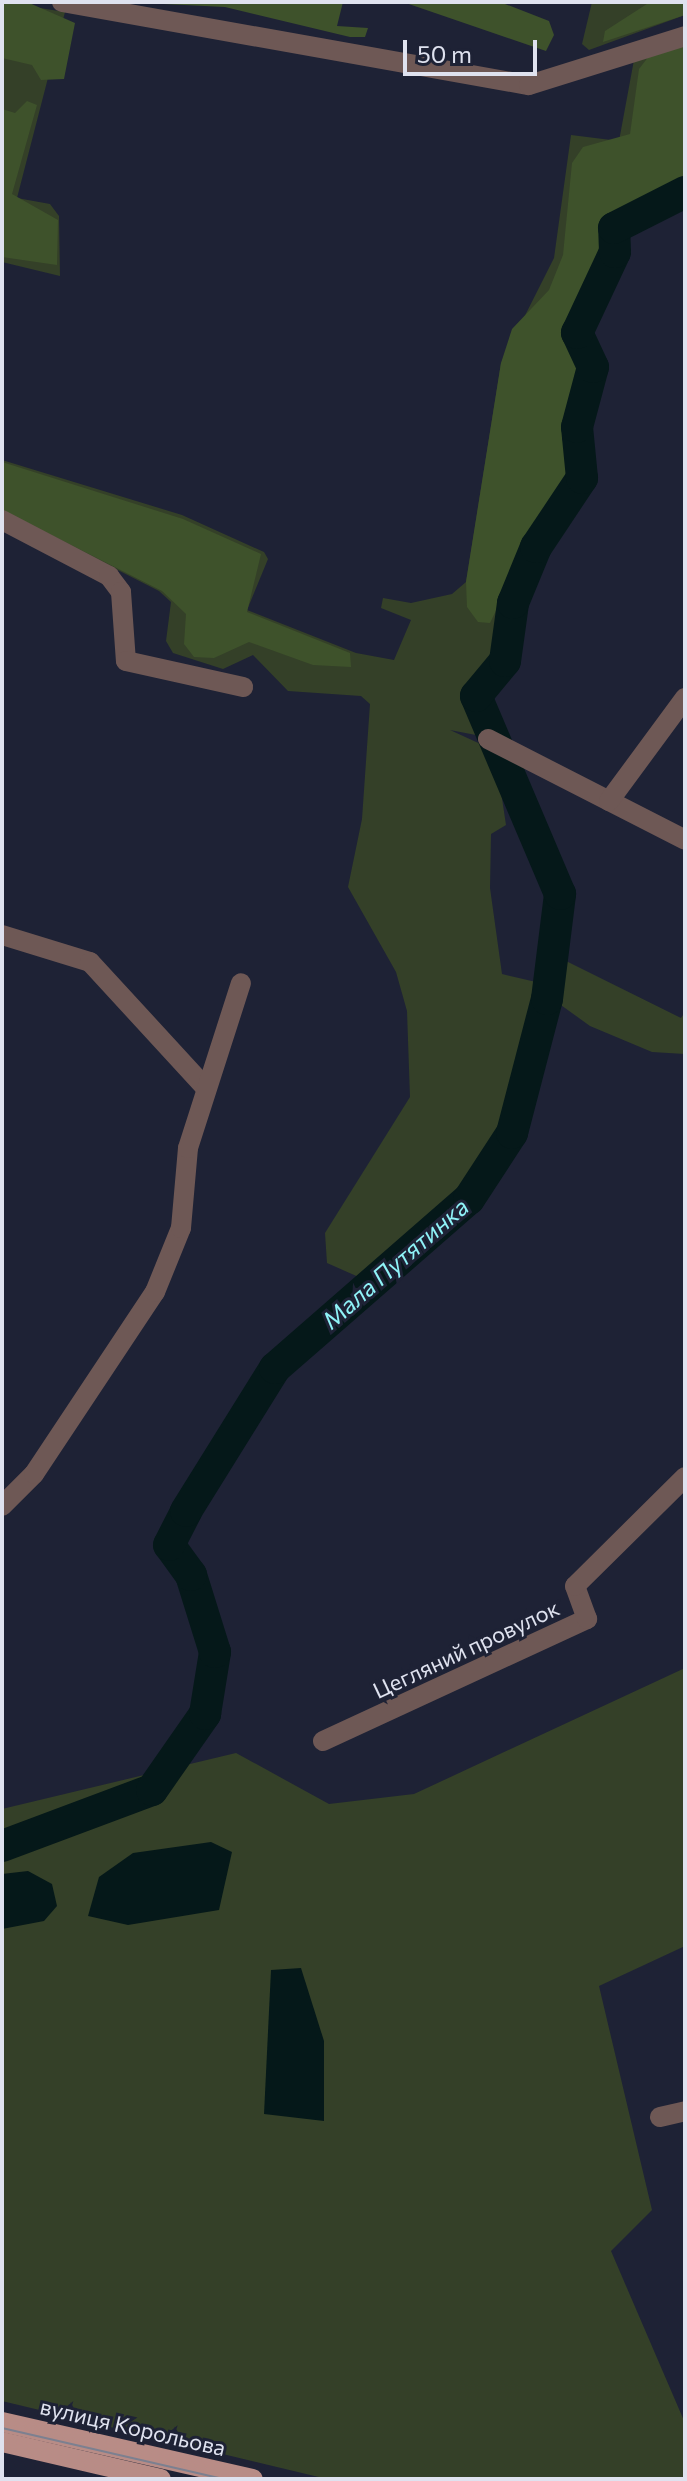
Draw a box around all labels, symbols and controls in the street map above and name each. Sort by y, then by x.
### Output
scale bar [407,24,541,74]
text: 50 m [417,39,472,68]
water label: Мала Путятинка [316,1192,474,1334]
street label: Цегляний провулок [369,1594,563,1704]
street label: вулиця Корольова [38,2393,228,2461]

